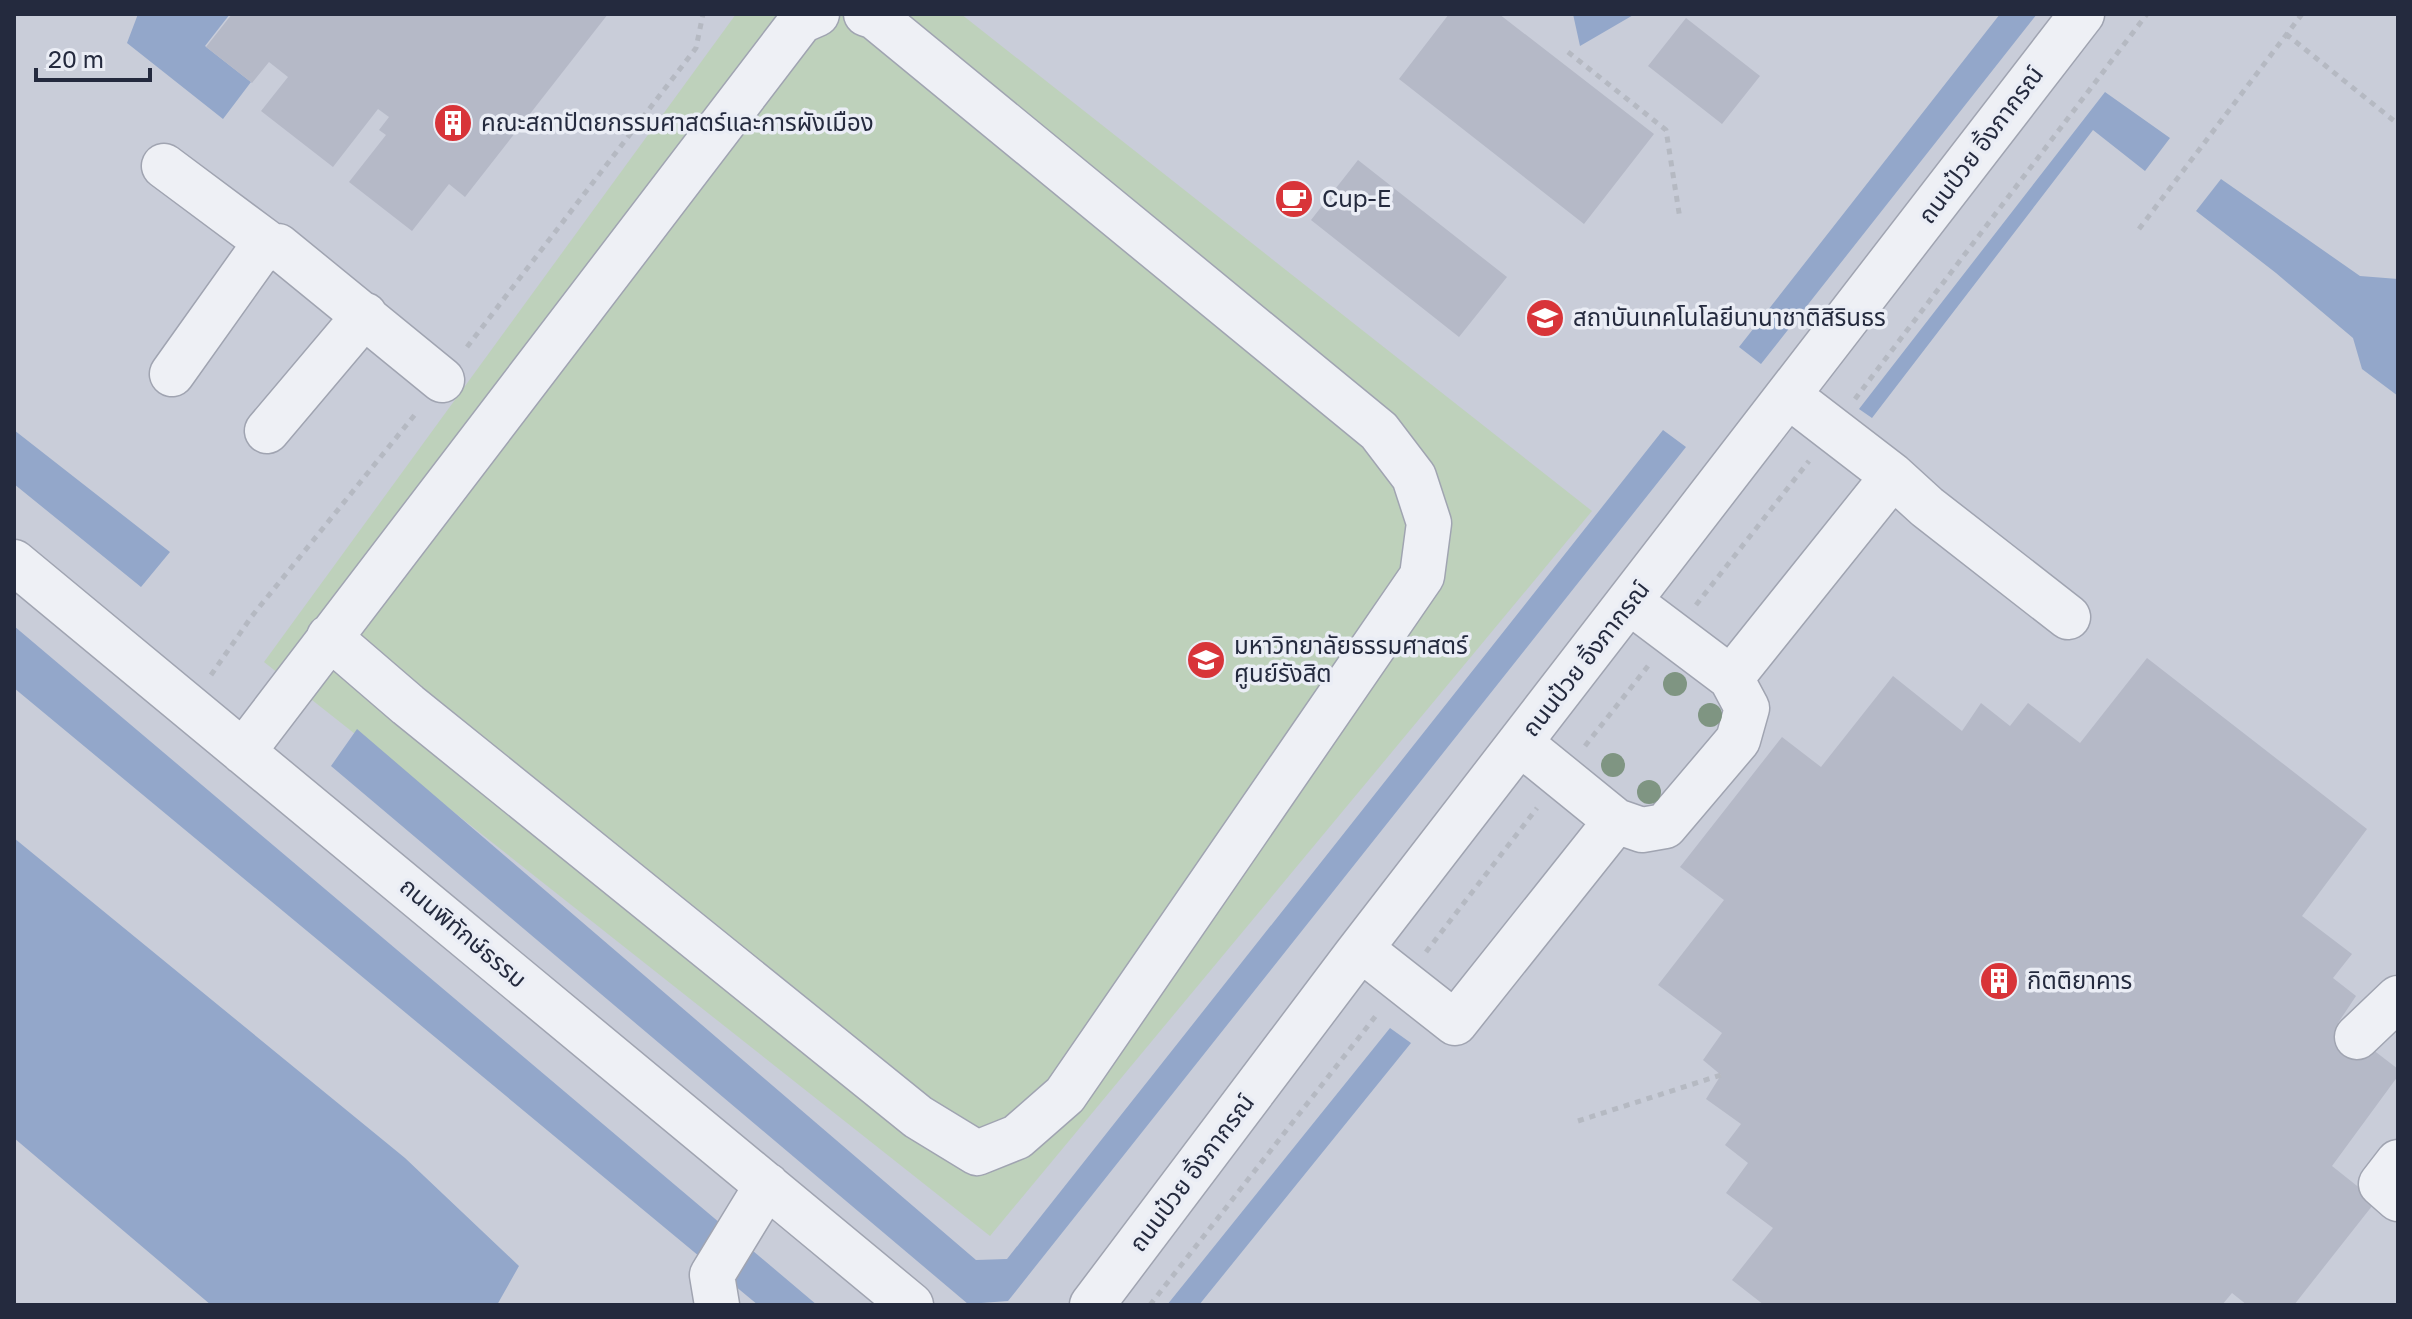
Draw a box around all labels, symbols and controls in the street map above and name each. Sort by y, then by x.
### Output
scale bar [36,32,150,82]
text: 20 m [48,44,104,73]
street label: ถนนป๋วย อิ้งภากรณ์ [1911,60,2048,228]
building icon: คณะสถาปัตยกรรมศาสตร์และการผังเมือง [432,102,474,144]
place label: คณะสถาปัตยกรรมศาสตร์และการผังเมือง [481,107,874,136]
cafe icon: Cup-E [1273,178,1315,220]
place label: Cup-E [1322,183,1391,212]
school or university icon: สถาบันเทคโนโลยีนานาชาติสิรินธร [1524,297,1566,339]
place label: สถาบันเทคโนโลยีนานาชาติสิรินธร [1573,302,1886,331]
street label: ถนนป๋วย อิ้งภากรณ์ [1515,575,1655,742]
place label: มหาวิทยาลัยธรรมศาสตร์ ศูนย์รังสิต [1234,630,1469,689]
school or university icon: มหาวิทยาลัยธรรมศาสตร์ ศูนย์รังสิต [1185,639,1227,681]
street label: ถนนพิทักษ์ธรรม [395,871,533,993]
building icon: กิตติยาคาร [1978,960,2020,1002]
place label: กิตติยาคาร [2027,965,2132,994]
street label: ถนนป๋วย อิ้งภากรณ์ [1122,1088,1259,1256]

